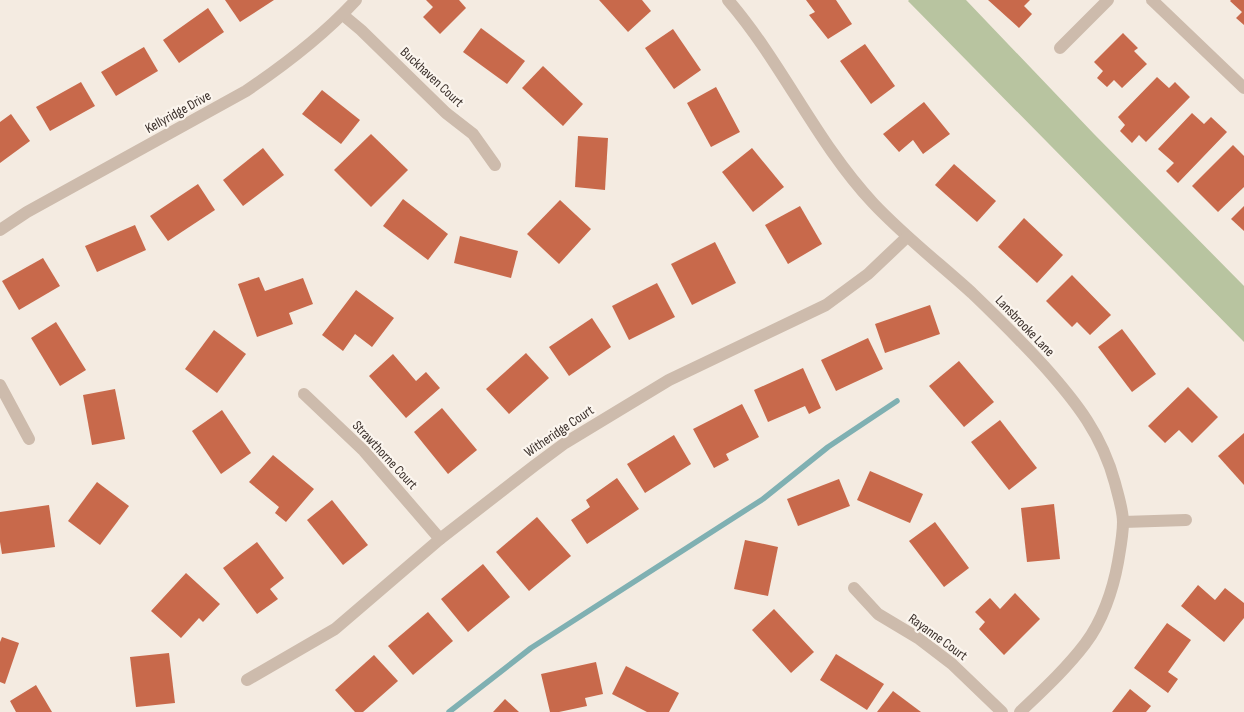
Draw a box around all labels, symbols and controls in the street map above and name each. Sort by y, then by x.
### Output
street label: Buckhaven Court [397,43,467,111]
street label: Kellyridge Drive [142,87,214,137]
street label: Lansbrooke Lane [992,292,1058,360]
street label: Witheridge Court [521,402,597,460]
street label: Strawthorne Court [349,417,421,493]
street label: Rayanne Court [905,610,971,664]

